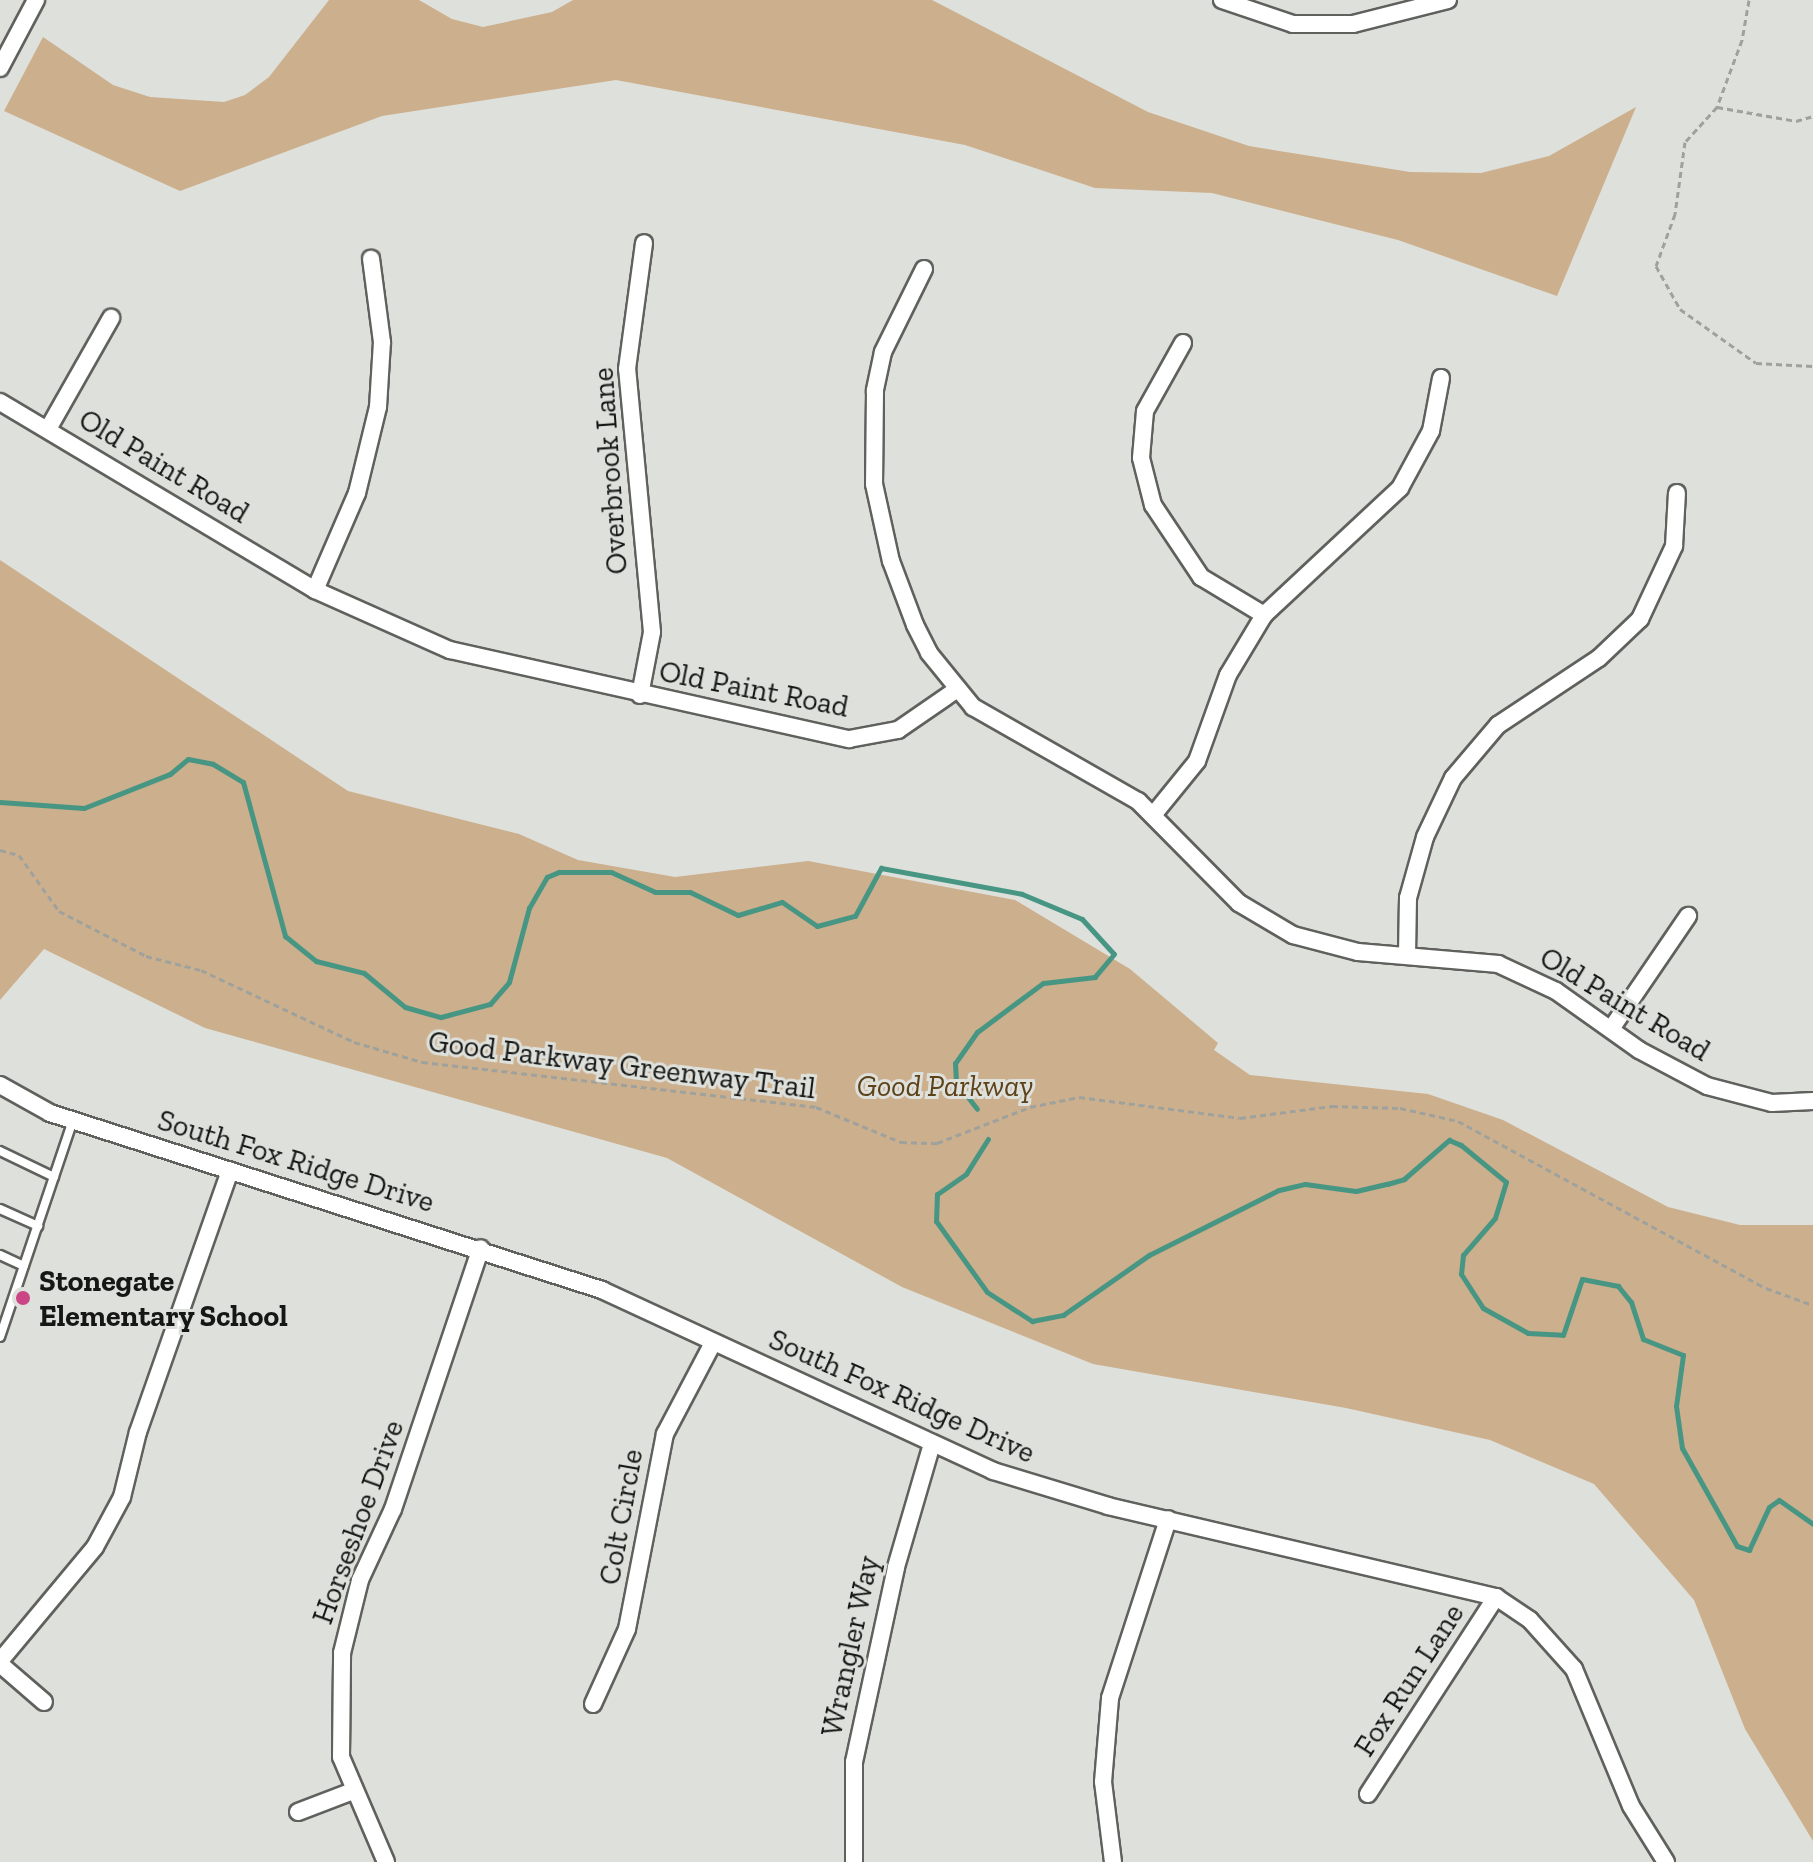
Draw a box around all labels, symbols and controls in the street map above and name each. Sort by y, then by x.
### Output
street label: Overbrook Lane [585,366,635,576]
street label: Old Paint Road [72,401,256,531]
street label: Old Paint Road [656,653,852,725]
street label: Old Paint Road [1533,939,1717,1069]
street label: Good Parkway Greenway Trail [425,1023,819,1107]
park label: Good Parkway [857,1068,1033,1104]
street label: South Fox Ridge Drive [153,1102,439,1220]
place label: Stonegate Elementary School [39,1263,288,1334]
marker: Stonegate Elementary School [14,1289,32,1307]
street label: South Fox Ridge Drive [763,1321,1041,1471]
street label: Horseshoe Drive [304,1415,412,1629]
street label: Colt Circle [591,1446,651,1588]
street label: Wrangler Way [813,1552,887,1740]
street label: Fox Run Lane [1346,1597,1472,1763]

